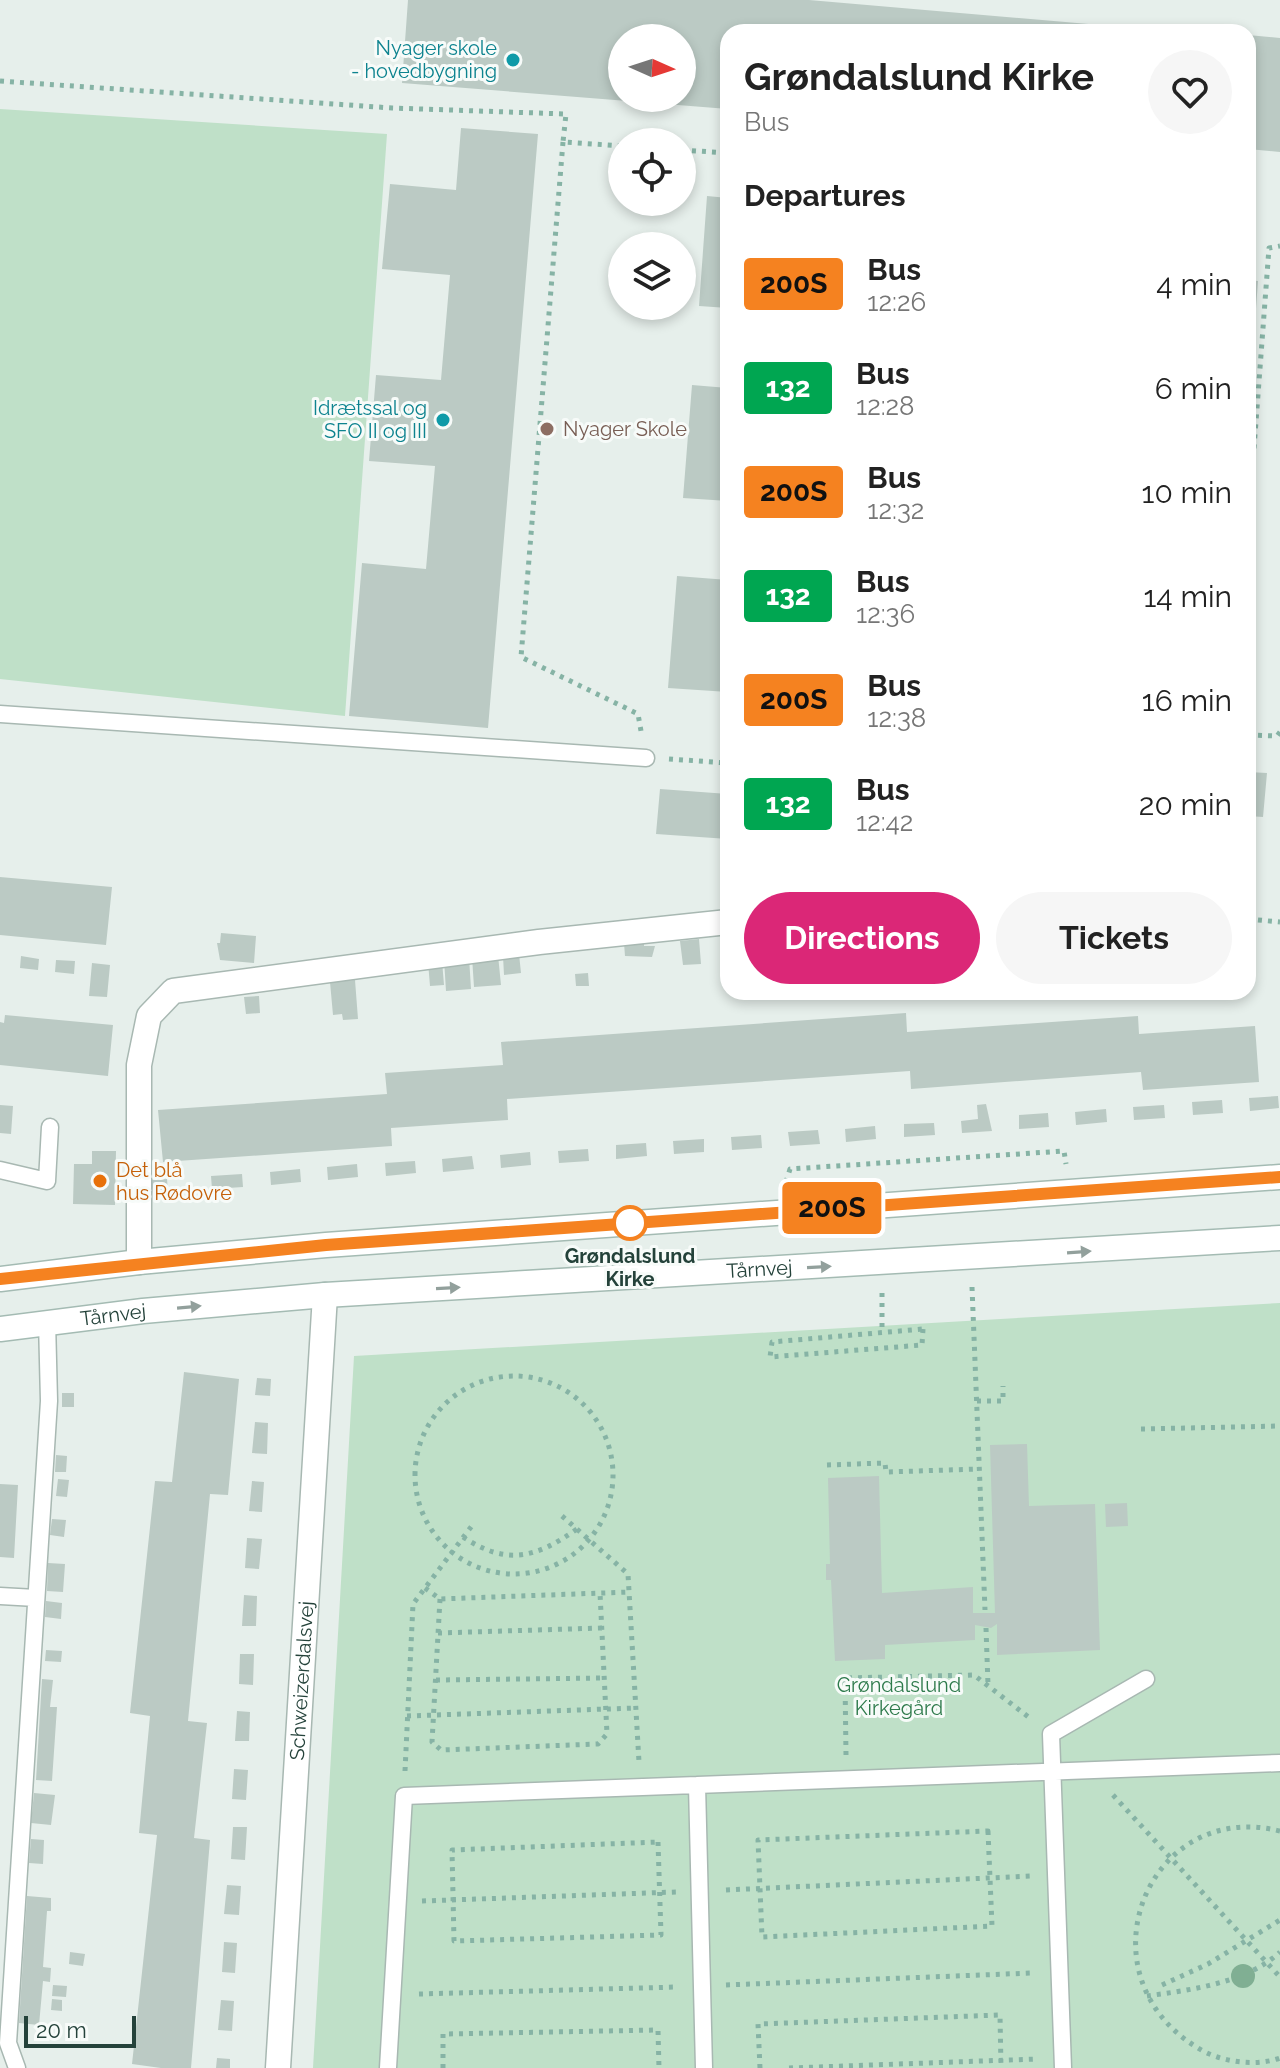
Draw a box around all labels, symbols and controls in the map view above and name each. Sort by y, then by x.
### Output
north arrow [608,24,696,112]
map controls [608,24,696,320]
place label: Nyager skole - hovedbygning [351,36,497,83]
button: heart [1148,50,1232,134]
marker: Nyager skole - hovedbygning [504,51,522,69]
text: Grøndalslund Kirke [744,54,1094,99]
text: Bus [744,107,789,137]
button: locate [608,128,696,216]
text: Departures [744,178,906,213]
button: layers [608,232,696,320]
text: Bus [867,252,921,287]
text: 200S [760,267,827,300]
text: 4 min [1156,267,1232,302]
text: 12:26 [867,287,926,317]
text: Bus [856,356,910,391]
text: 132 [765,371,811,404]
text: 6 min [1155,371,1232,406]
text: 12:28 [856,391,915,421]
place label: Idrætssal og SFO II og III [313,396,427,443]
marker: Idrætssal og SFO II og III [434,411,452,429]
place label: Nyager Skole [563,417,687,441]
marker: Nyager Skole [538,420,556,438]
text: Bus [867,460,921,495]
text: 200S [760,475,827,508]
text: 10 min [1142,475,1232,510]
text: 12:32 [867,495,924,525]
text: Bus [856,564,910,599]
text: 132 [765,579,811,612]
text: 14 min [1144,579,1232,614]
text: 12:36 [856,599,915,629]
text: Bus [867,668,921,703]
text: 200S [760,683,827,716]
text: 16 min [1142,683,1232,718]
text: 12:38 [867,703,926,733]
text: Bus [856,772,910,807]
text: 132 [765,787,811,820]
text: 20 min [1139,787,1232,822]
text: 12:42 [856,807,913,837]
button: Directions [744,892,980,984]
button: Tickets [996,892,1232,984]
place label: Det blå hus Rødovre [116,1158,232,1205]
marker: Det blå hus Rødovre [91,1172,109,1190]
line badge: 200S [776,1182,888,1234]
text: 200S [798,1191,866,1224]
marker: Grøndalslund Kirke [613,1206,647,1240]
place label: Grøndalslund Kirke [565,1244,695,1291]
one-way arrow [1067,1245,1092,1258]
street label: Tårnvej [726,1255,793,1283]
one-way arrow [807,1260,832,1273]
one-way arrow [436,1281,461,1294]
street label: Tårnvej [79,1299,147,1331]
one-way arrow [177,1300,202,1313]
street label: Schweizerdalsvej [285,1600,318,1761]
park label: Grøndalslund Kirkegård [837,1673,961,1720]
scale bar [24,2012,136,2048]
text: 20 m [36,2017,87,2043]

